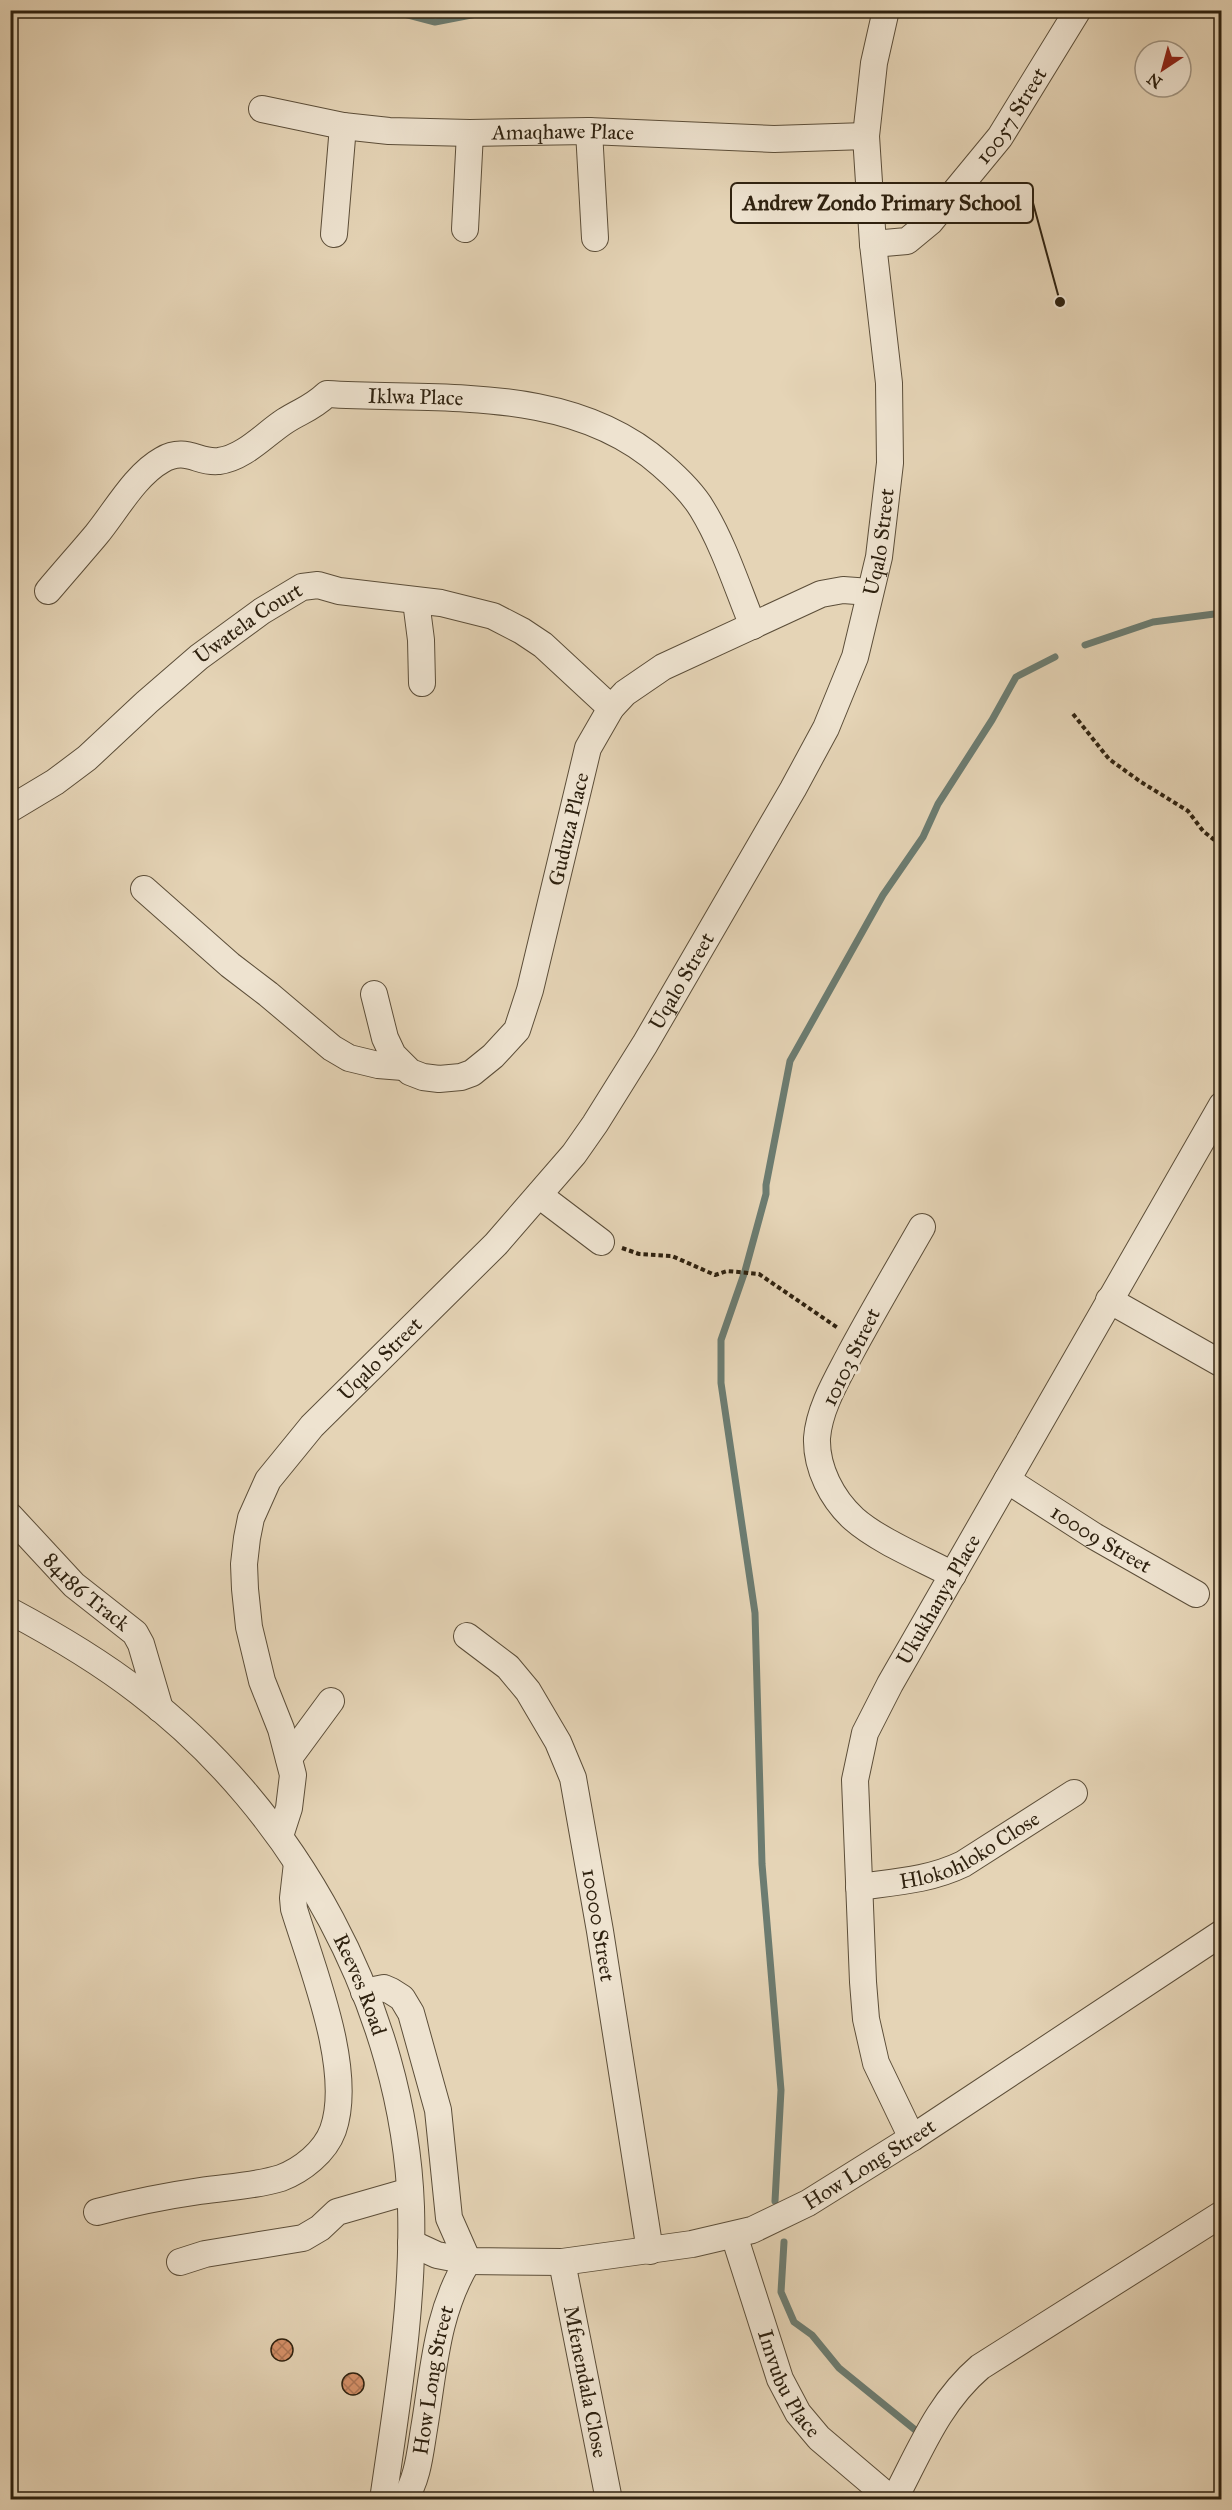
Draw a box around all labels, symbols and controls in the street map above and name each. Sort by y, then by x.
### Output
north arrow [1133,39,1193,99]
street label: 10057 Street [970,62,1053,169]
text: N [1143,69,1166,92]
street label: Amaqhawe Place [491,118,635,146]
callout: Andrew Zondo Primary School [731,183,1033,223]
text: Andrew Zondo Primary School [741,189,1022,216]
street label: Iklwa Place [368,383,464,411]
street label: Uqalo Street [857,486,900,598]
street label: Uwatela Court [189,577,307,669]
street label: Guduza Place [542,770,595,888]
street label: Uqalo Street [643,927,720,1034]
street label: 10103 Street [816,1303,886,1410]
street label: Uqalo Street [332,1311,428,1406]
street label: 10009 Street [1046,1499,1157,1579]
street label: Ukukhanya Place [891,1529,986,1669]
street label: 84186 Track [38,1547,135,1637]
street label: Hlokohloko Close [897,1805,1044,1895]
street label: 10000 Street [576,1867,621,1984]
street label: Reeves Road [328,1930,393,2039]
street label: How Long Street [799,2113,941,2215]
street label: How Long Street [407,2302,460,2457]
street label: Mfenendala Close [558,2303,613,2460]
street label: Imvubu Place [752,2326,826,2443]

